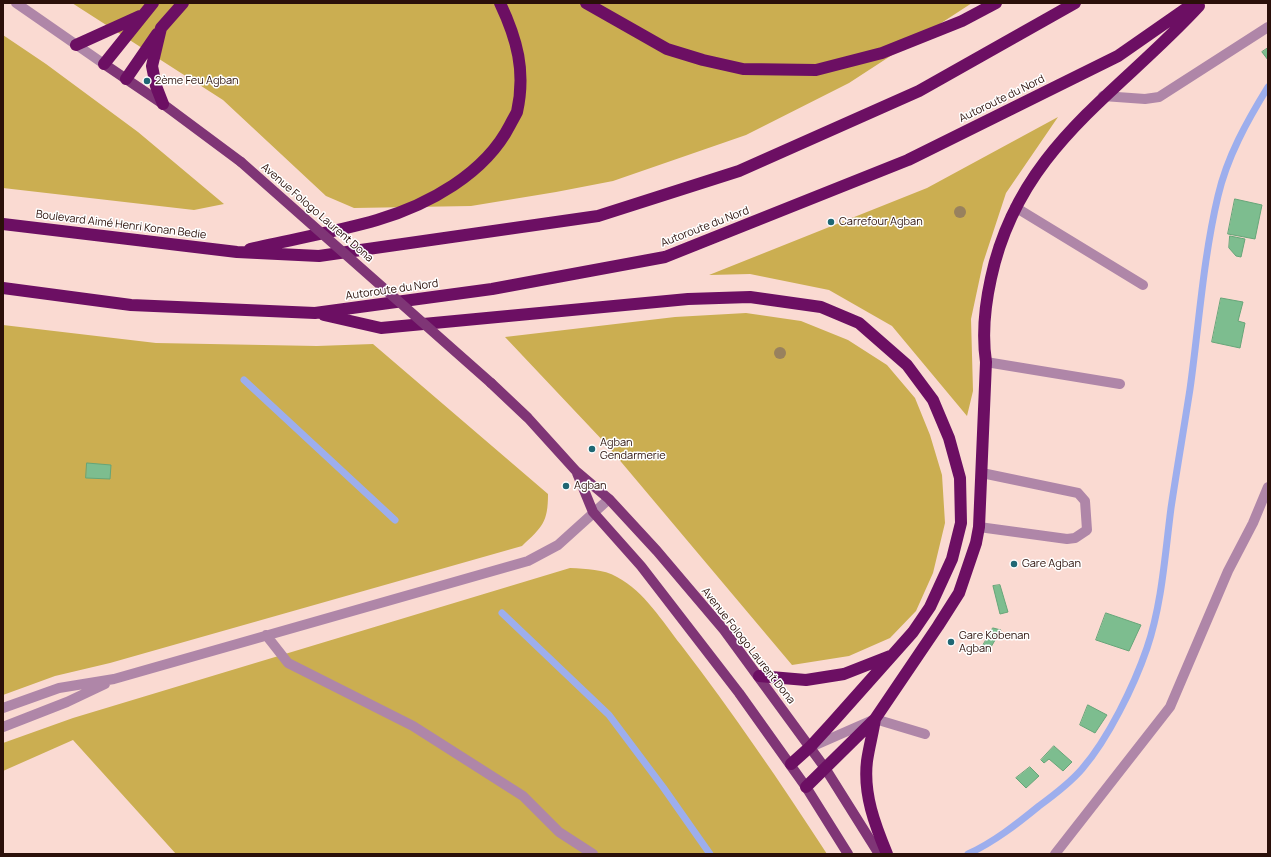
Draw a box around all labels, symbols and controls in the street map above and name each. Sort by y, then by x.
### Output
street label: Autoroute du Nord [957,73,1047,125]
place label: 2ème Feu Agban [155,74,239,88]
marker: 2ème Feu Agban [142,76,152,86]
street label: Avenue Fologo Laurent Dona [258,161,376,265]
street label: Autoroute du Nord [659,204,751,250]
street label: Boulevard Aimé Henri Konan Bedie [35,208,207,242]
place label: Carrefour Agban [839,215,923,229]
marker: Carrefour Agban [826,217,836,227]
street label: Autoroute du Nord [345,277,439,303]
place label: Agban Gendarmerie [600,436,666,462]
marker: Agban Gendarmerie [587,444,597,454]
place label: Agban [574,479,607,493]
marker: Agban [561,481,571,491]
place label: Gare Agban [1022,557,1081,571]
marker: Gare Agban [1009,559,1019,569]
street label: Avenue Fologo Laurent Dona [698,585,798,707]
place label: Gare Kobenan Agban [959,629,1030,655]
marker: Gare Kobenan Agban [946,637,956,647]

